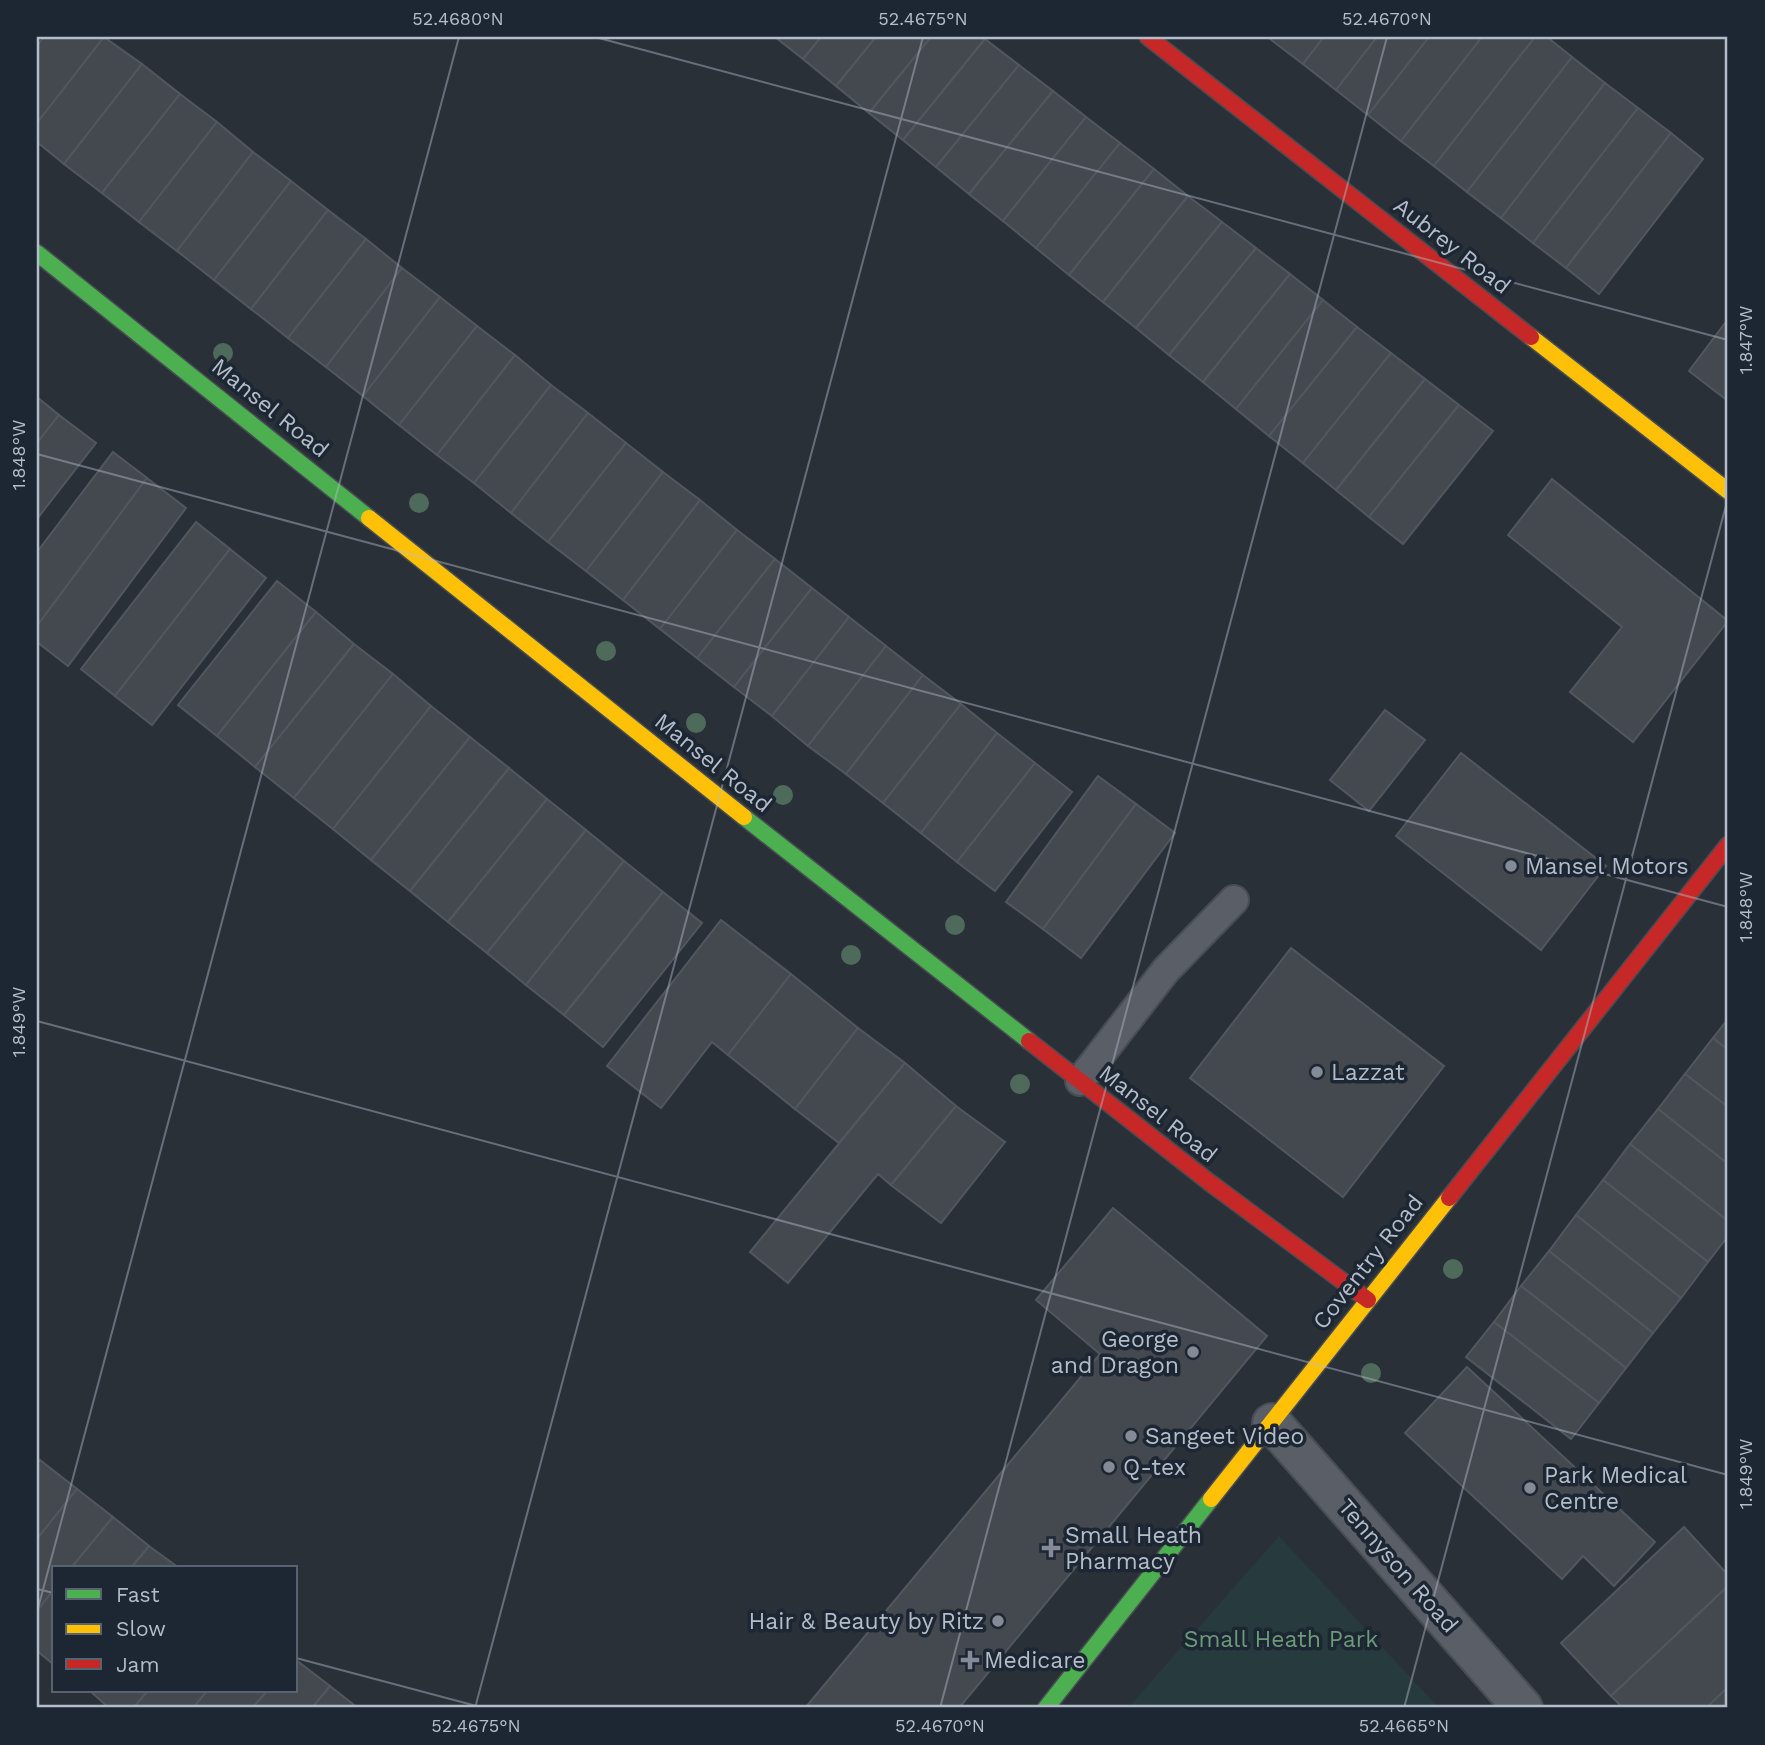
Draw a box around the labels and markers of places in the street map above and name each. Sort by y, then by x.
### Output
place label: Mansel Motors [1525,853,1689,880]
marker: Mansel Motors [1503,858,1519,874]
place label: Lazzat [1331,1059,1405,1086]
marker: Lazzat [1309,1064,1325,1080]
place label: George and Dragon [1051,1326,1179,1379]
marker: George and Dragon [1185,1344,1201,1360]
place label: Sangeet Video [1145,1423,1304,1450]
marker: Sangeet Video [1123,1428,1139,1444]
place label: Q-tex [1123,1454,1186,1481]
marker: Q-tex [1101,1459,1117,1475]
place label: Park Medical Centre [1544,1462,1687,1515]
marker: Park Medical Centre [1522,1480,1538,1496]
place label: Small Heath Pharmacy [1065,1522,1202,1575]
marker: Small Heath Pharmacy [1043,1540,1059,1556]
place label: Hair & Beauty by Ritz [749,1608,984,1635]
marker: Hair & Beauty by Ritz [990,1613,1006,1629]
place label: Medicare [984,1647,1085,1674]
marker: Medicare [962,1652,978,1668]

